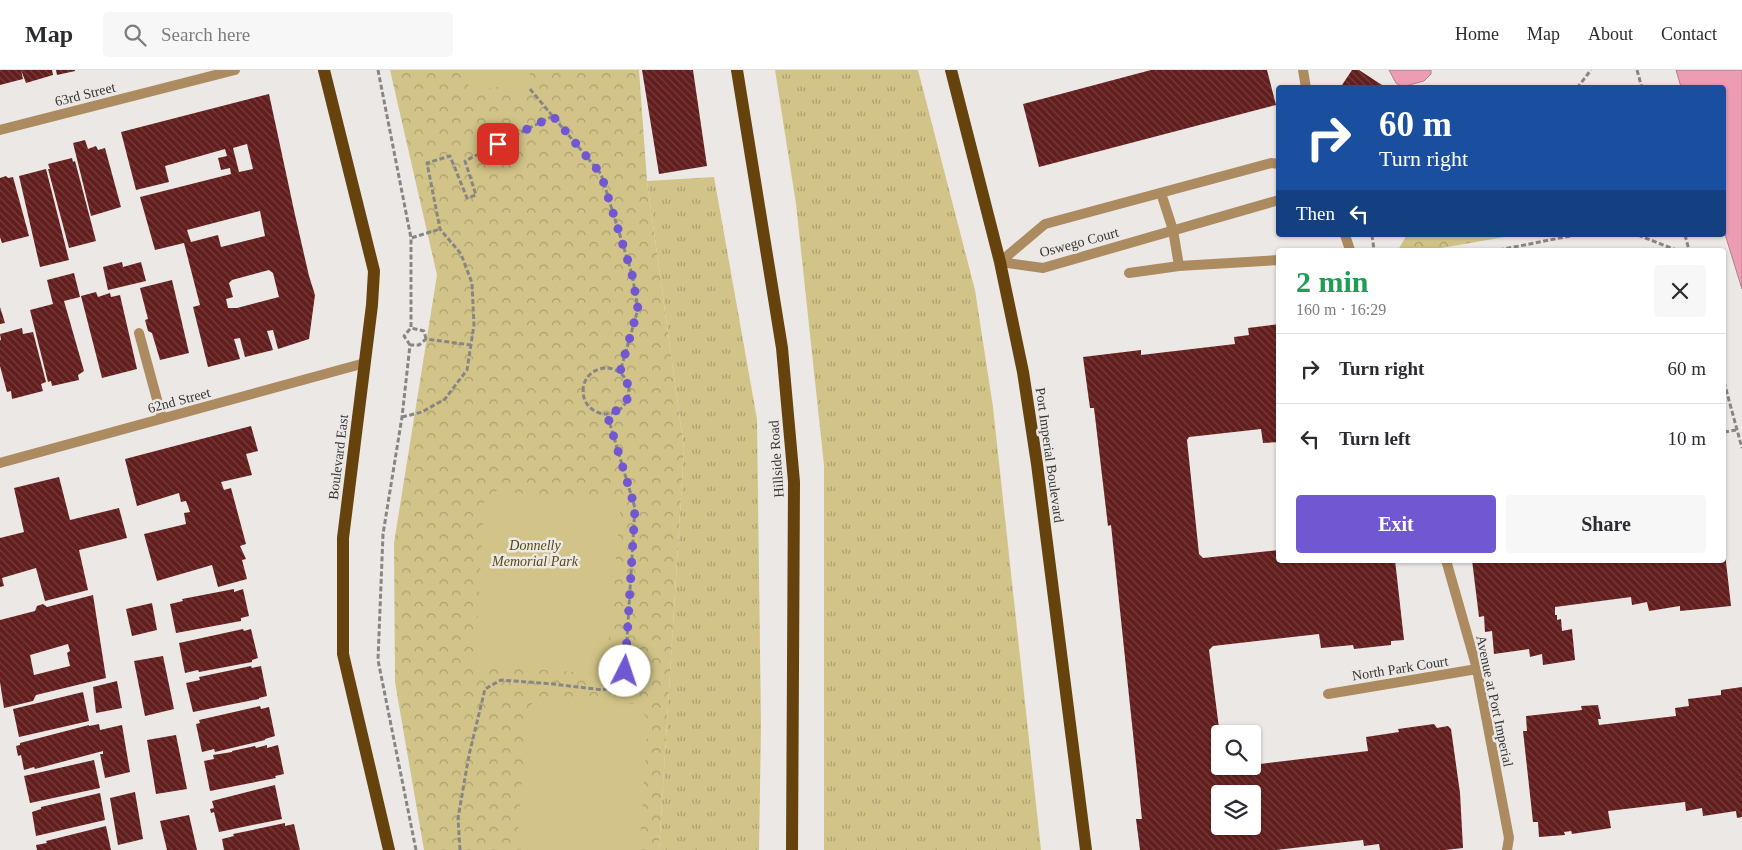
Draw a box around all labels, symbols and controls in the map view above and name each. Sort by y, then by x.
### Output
search box [103,12,453,57]
text: Map [25,21,73,47]
icon: search [121,21,149,49]
text: Search here [161,24,250,45]
text: Home [1455,24,1499,44]
text: Map [1527,24,1560,44]
text: About [1588,24,1633,44]
text: Contact [1661,24,1717,44]
street label: 63rd Street [53,80,117,109]
icon: right [1296,105,1361,170]
text: 60 m [1379,105,1452,144]
pin [477,123,519,165]
icon: arrive [484,130,512,158]
text: Turn right [1379,146,1468,171]
icon: left [1345,200,1373,228]
text: Then [1296,203,1335,224]
street label: Oswego Court [1038,225,1120,260]
text: 2 min [1296,265,1369,298]
button: close [1654,265,1706,317]
text: 160 m · 16:29 [1296,301,1386,318]
icon: right [1296,355,1324,383]
text: Turn right [1339,358,1424,379]
text: 60 m [1667,358,1706,379]
street label: 62nd Street [146,385,212,416]
street label: Port Imperial Boulevard [1033,387,1066,523]
street label: Boulevard East [326,413,351,501]
street label: Hillside Road [766,420,787,498]
icon: left [1296,425,1324,453]
text: Turn left [1339,428,1411,449]
text: 10 m [1667,428,1706,449]
button: Exit [1296,495,1496,553]
button: Share [1506,495,1706,553]
park label: Donnelly Memorial Park [491,538,579,569]
street label: Avenue at Port Imperial [1473,634,1516,768]
position arrow [598,644,650,696]
street label: North Park Court [1351,653,1449,684]
map controls [1211,725,1261,835]
button: search [1211,725,1261,775]
button: layers [1211,785,1261,835]

